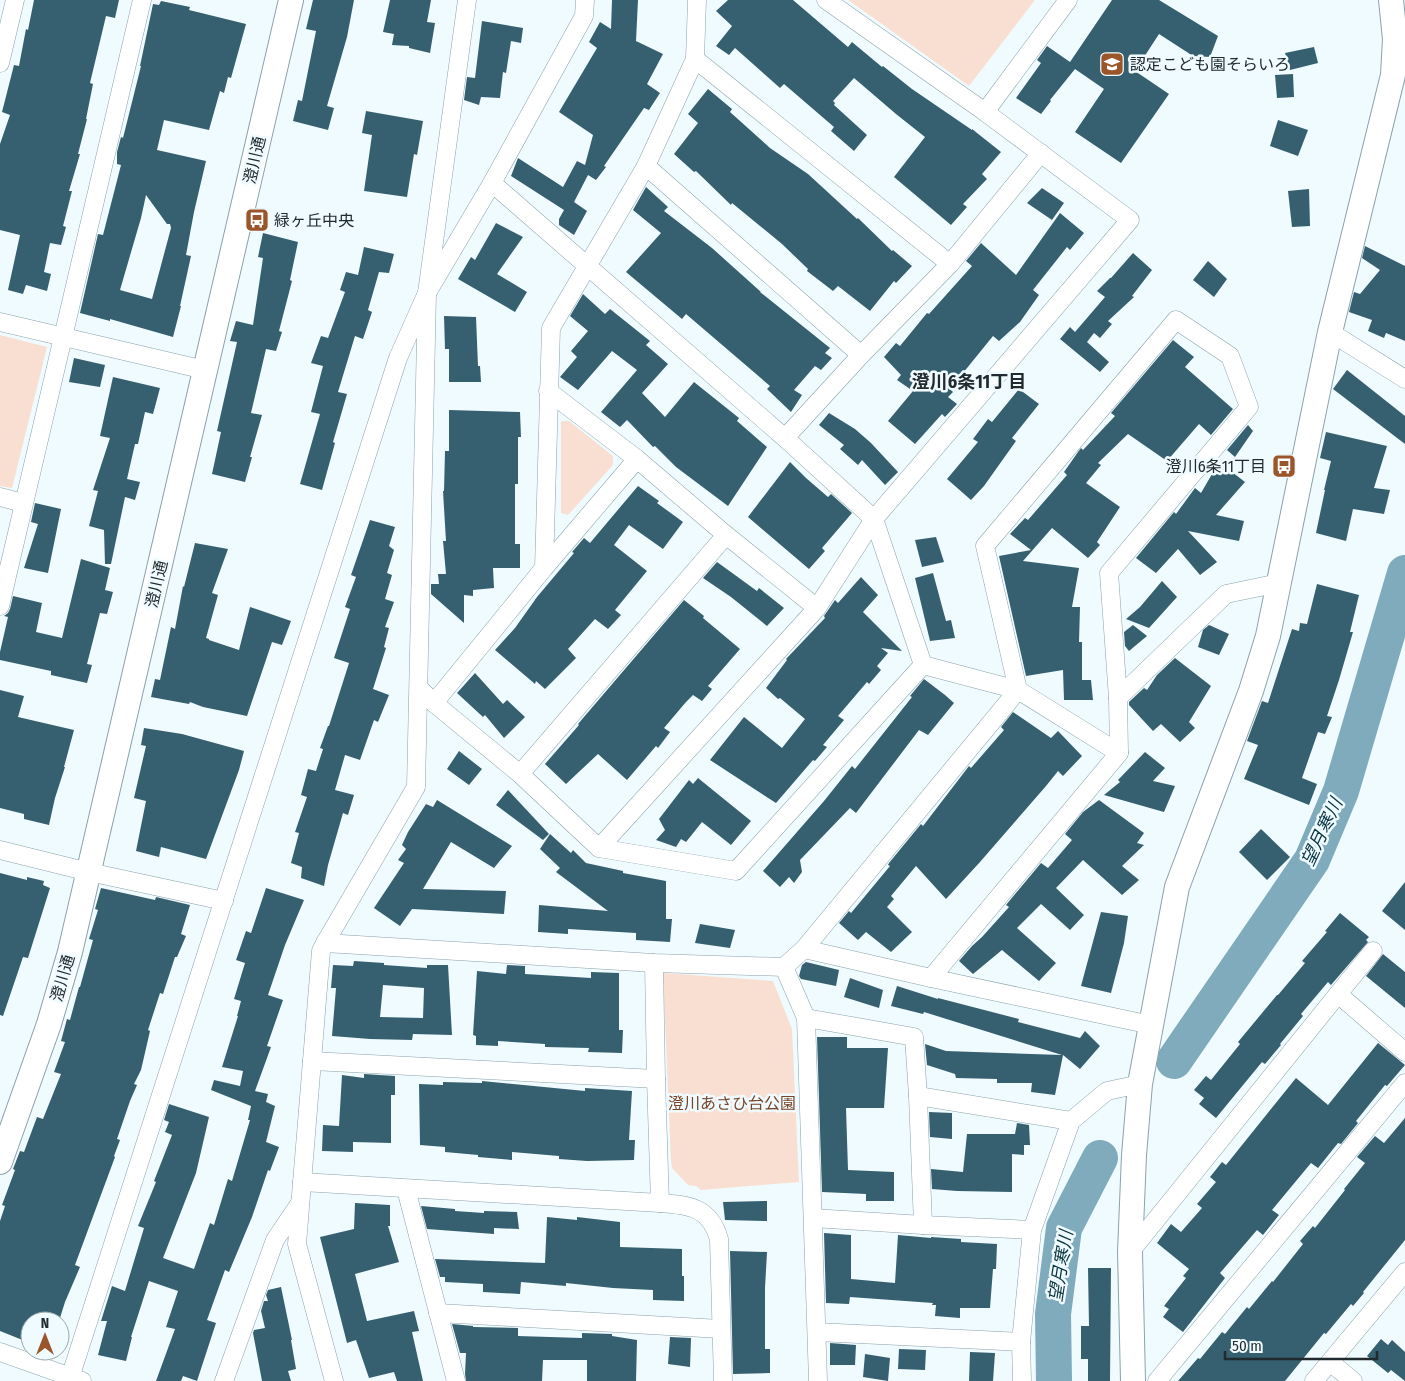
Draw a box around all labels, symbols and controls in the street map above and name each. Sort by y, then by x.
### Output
school or university icon: 認定こども園そらいろ [1099,51,1125,77]
place label: 認定こども園そらいろ [1130,55,1290,74]
street label: 澄川通 [240,135,269,186]
bus stop icon: 緑ヶ丘中央 [244,207,270,233]
place label: 緑ヶ丘中央 [274,211,354,230]
district label: 澄川6条11丁目 [912,371,1026,393]
bus stop icon: 澄川6条11丁目 [1271,453,1297,479]
place label: 澄川6条11丁目 [1166,457,1266,476]
street label: 澄川通 [142,559,171,610]
water label: 望月寒川 [1297,793,1348,869]
street label: 澄川通 [47,952,78,1004]
park label: 澄川あさひ台公園 [668,1094,796,1113]
water label: 望月寒川 [1045,1227,1078,1303]
north arrow [20,1311,70,1361]
text: N [41,1315,49,1332]
scale bar [1225,1328,1378,1360]
text: 50 m [1232,1337,1262,1355]

